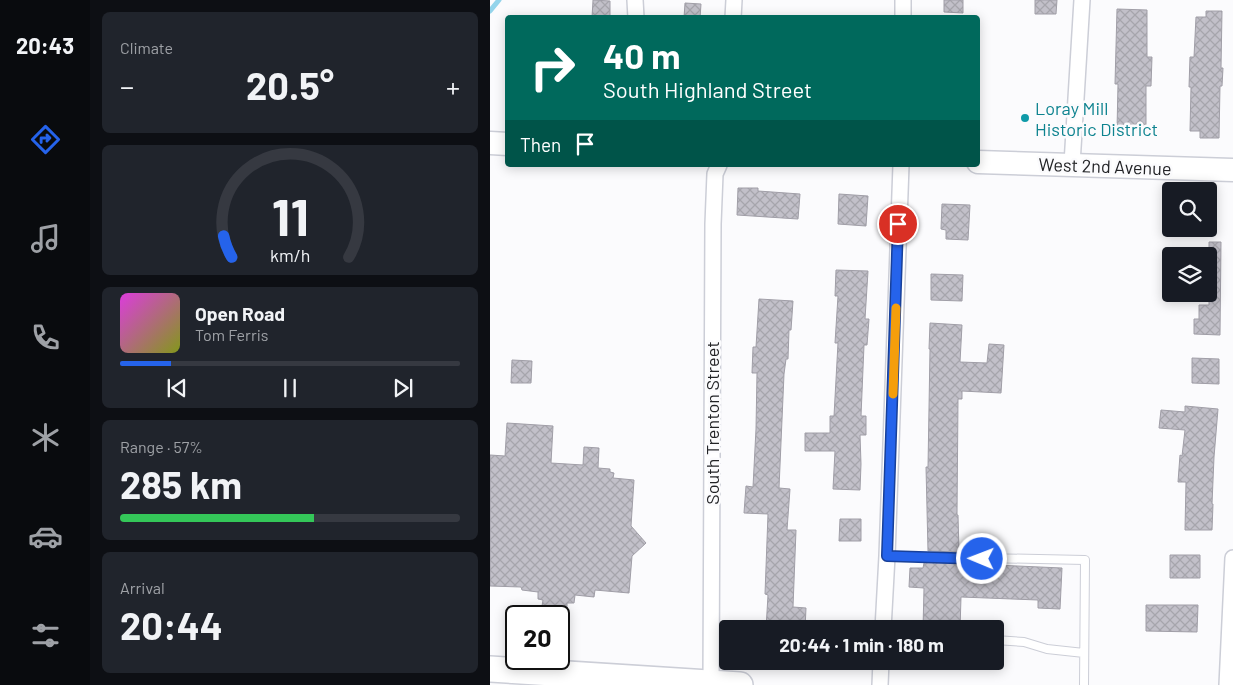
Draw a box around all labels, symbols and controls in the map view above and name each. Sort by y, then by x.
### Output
text: 20:43 [16,32,74,58]
text: 40 m [603,34,680,76]
icon: right [520,35,585,100]
text: Climate [120,38,173,57]
text: 20.5° [246,62,334,108]
text: − [120,69,134,103]
text: + [446,69,460,103]
text: South Highland Street [603,76,812,102]
place label: Loray Mill Historic District [1035,97,1158,140]
marker: Loray Mill Historic District [1019,112,1031,124]
icon: directions [28,122,63,157]
icon: arrive [571,130,599,158]
text: Then [520,133,561,156]
street label: West 2nd Avenue [1038,153,1172,179]
map controls [1162,182,1217,302]
button: search [1162,182,1217,237]
text: 11 [271,184,309,246]
pin [877,203,919,245]
icon: arrive [884,210,912,238]
icon: music [28,221,63,256]
text: km/h [270,244,310,266]
button: layers [1162,247,1217,302]
text: Open Road [195,302,285,325]
icon: phone [28,320,63,355]
text: Tom Ferris [195,325,269,344]
street label: South Trenton Street [701,341,723,505]
icon: previous [163,374,191,402]
icon: pause [276,374,304,402]
icon: next [389,374,417,402]
icon: climate [28,420,63,455]
text: Range · 57% [120,437,203,456]
text: 285 km [120,461,242,507]
icon: car [28,519,63,554]
position arrow [955,532,1007,584]
text: Arrival [120,578,165,597]
text: 20:44 [120,602,223,648]
speed limit sign: 20 [505,605,570,670]
icon: filters [28,618,63,653]
text: 20:44 · 1 min · 180 m [779,633,944,656]

